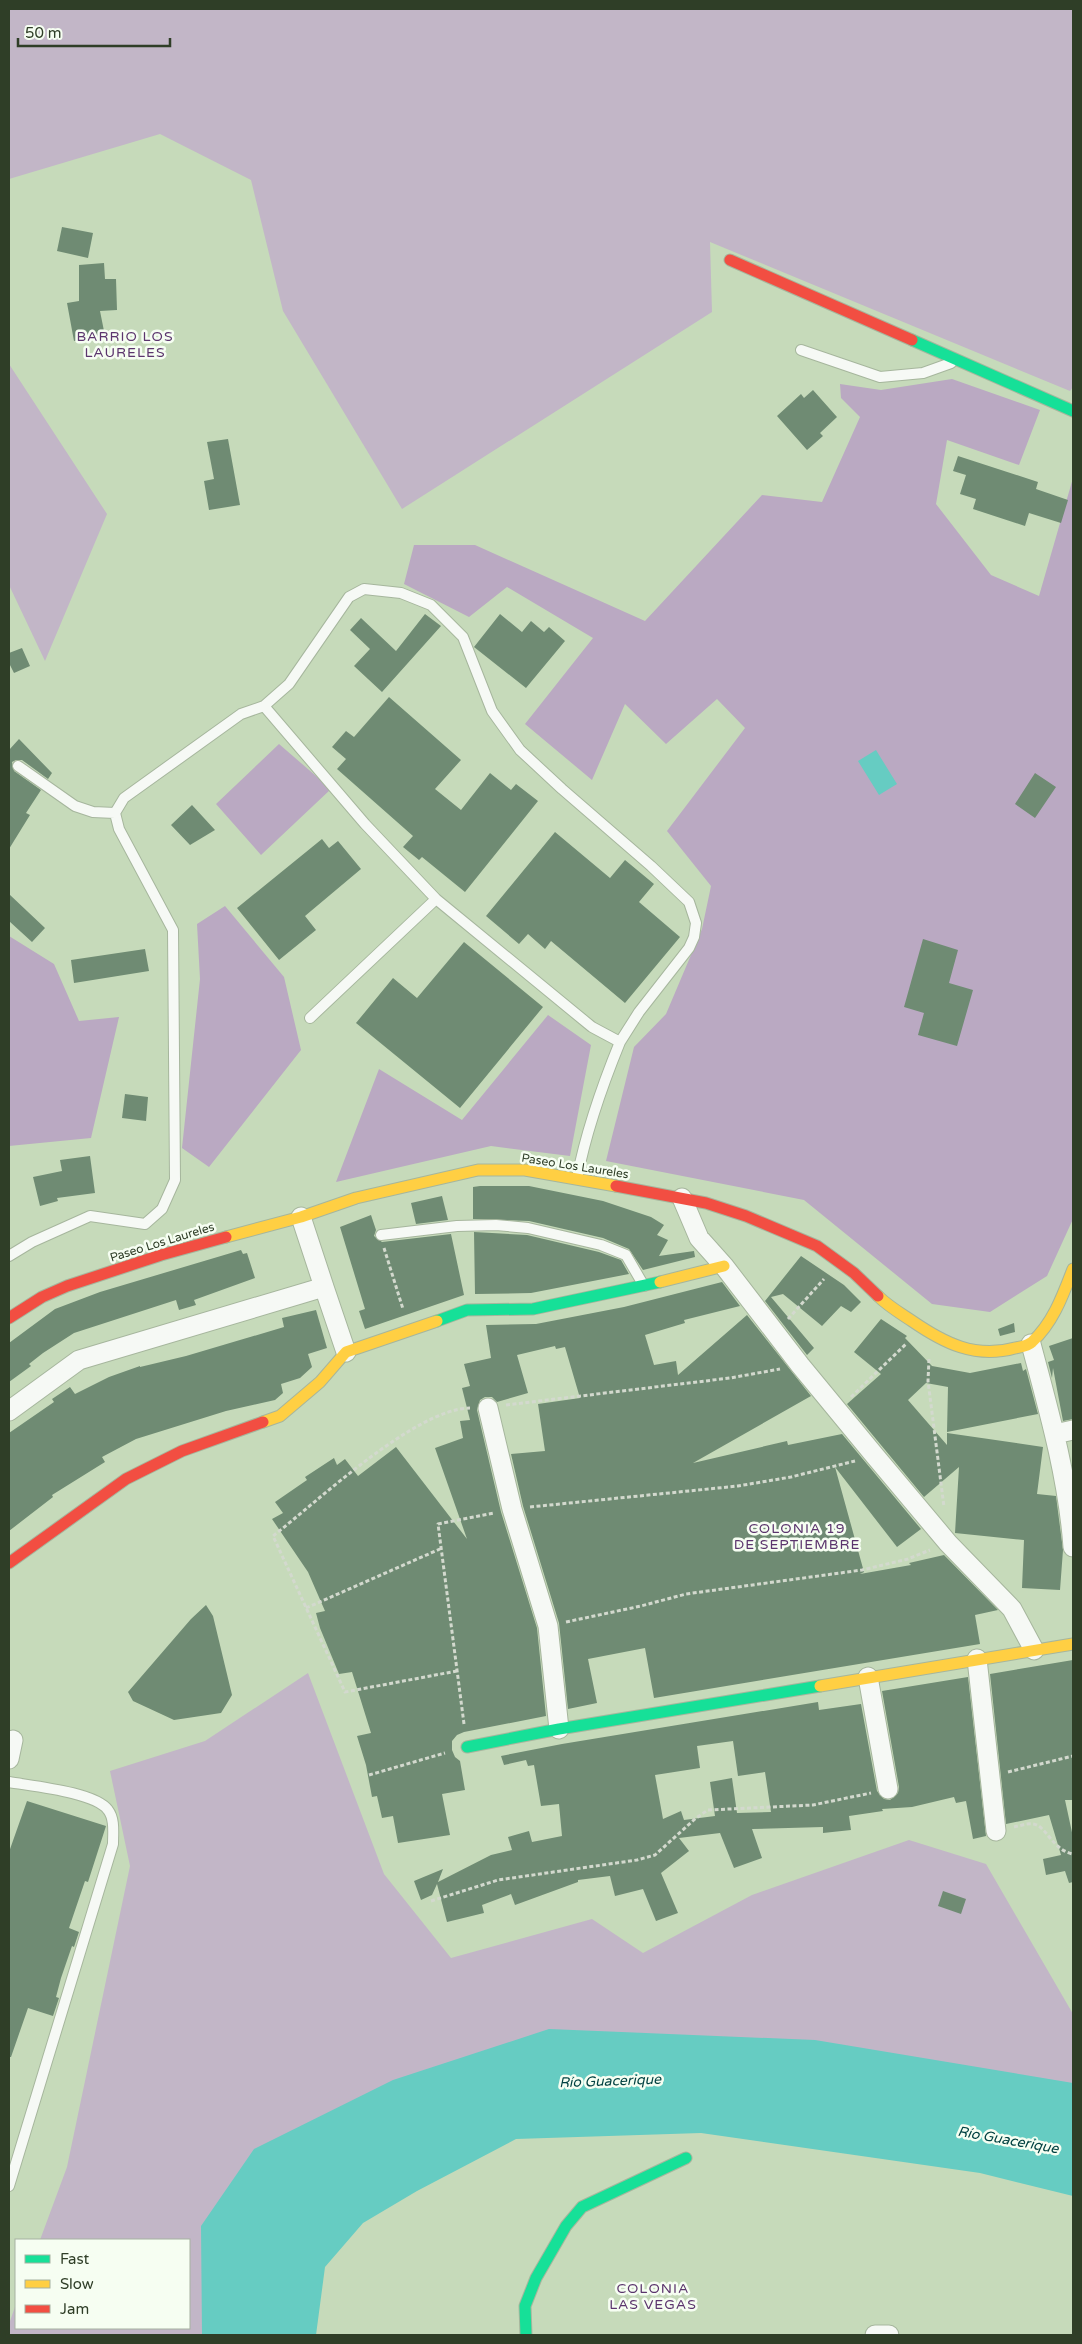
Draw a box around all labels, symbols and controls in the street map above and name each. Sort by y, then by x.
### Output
scale bar [18,15,170,47]
text: 50 m [25,24,62,42]
district label: BARRIO LOS LAURELES [76,328,174,361]
street label: Paseo Los Laureles [520,1151,630,1181]
street label: Paseo Los Laureles [108,1219,216,1265]
district label: COLONIA 19 DE SEPTIEMBRE [734,1520,860,1553]
water label: Río Guacerique [559,2071,662,2091]
water label: Río Guacerique [956,2123,1061,2157]
legend [15,2239,190,2329]
text: Fast [60,2250,90,2268]
text: Slow [60,2275,94,2293]
district label: COLONIA LAS VEGAS [609,2280,697,2313]
text: Jam [60,2300,89,2318]

